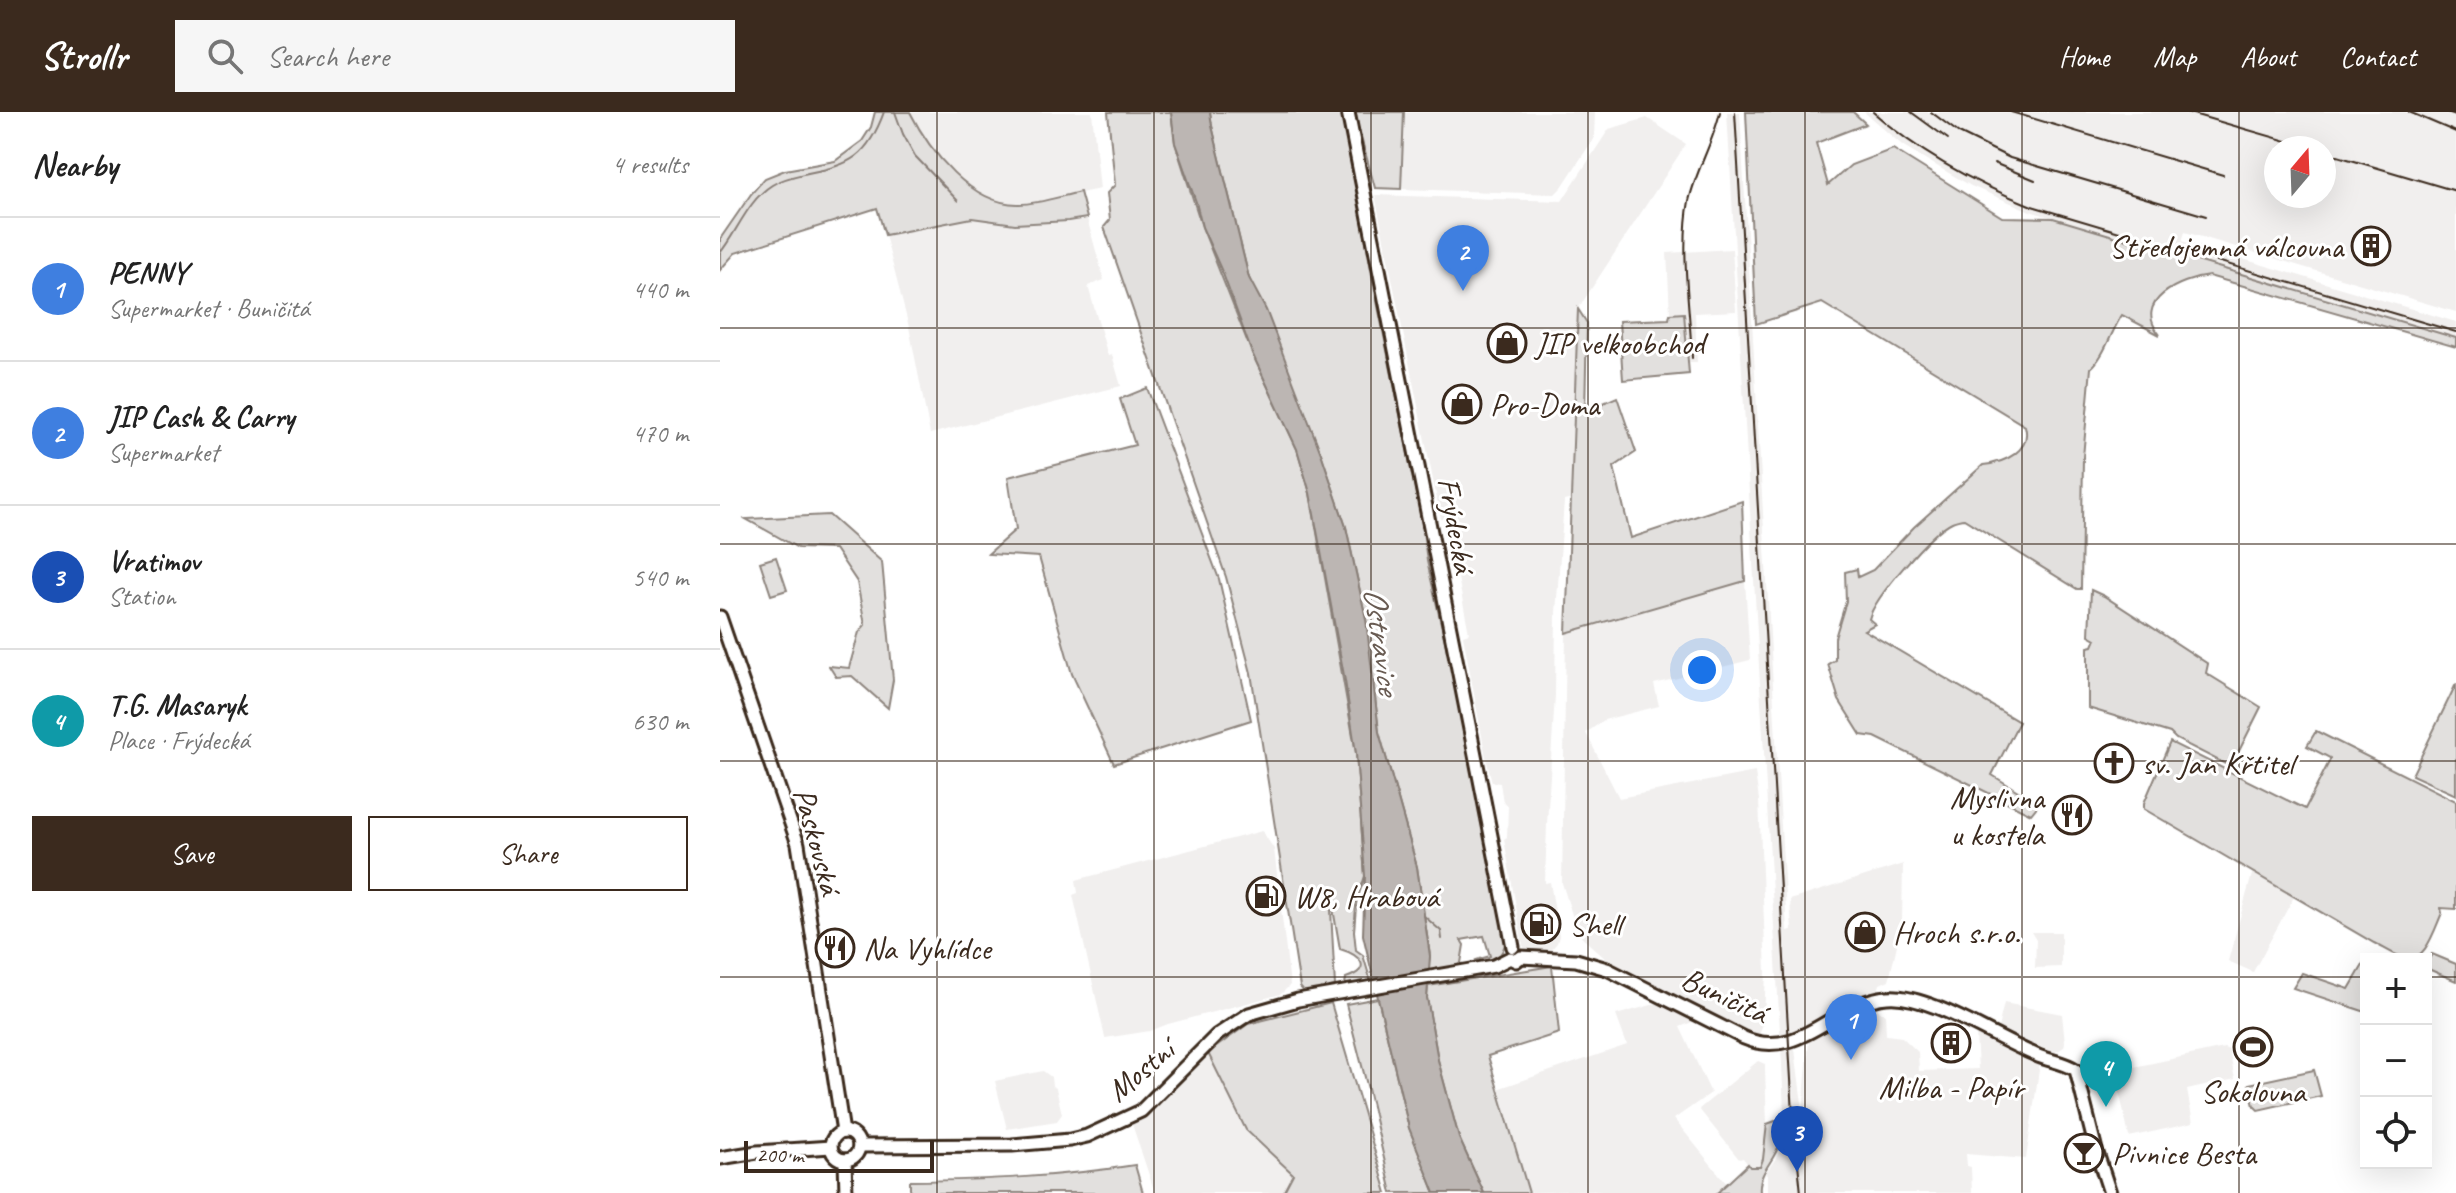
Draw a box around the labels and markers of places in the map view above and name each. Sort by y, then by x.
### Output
pin: 2 [1437,225,1489,291]
building icon: Středojemná válcovna [2350,225,2392,267]
place label: Středojemná válcovna [2109,226,2345,267]
shop icon: JIP velkoobchod [1486,322,1528,364]
place label: JIP velkoobchod [1533,323,1709,364]
shop icon: Pro-Doma [1441,383,1483,425]
place label: Pro-Doma [1490,384,1601,425]
church icon: sv. Jan Křtitel [2093,742,2135,784]
place label: sv. Jan Křtitel [2142,743,2299,784]
place label: Myslivna u kostela [1950,777,2046,855]
restaurant icon: Myslivna u kostela [2051,794,2093,836]
fuel station icon: W8, Hrabová [1245,875,1287,917]
place label: W8, Hrabová [1294,876,1442,917]
fuel station icon: Shell [1520,903,1562,945]
place label: Shell [1569,904,1627,945]
shop icon: Hroch s.r.o. [1844,911,1886,953]
place label: Hroch s.r.o. [1893,912,2021,953]
restaurant icon: Na Vyhlídce [814,927,856,969]
place label: Na Vyhlídce [863,928,993,969]
pin: 1 [1825,994,1877,1060]
building icon: Milba - Papír [1930,1022,1972,1064]
sports icon: Sokolovna [2232,1026,2274,1068]
pin: 4 [2080,1041,2132,1107]
place label: Milba - Papír [1879,1067,2027,1108]
place label: Sokolovna [2200,1071,2308,1112]
pin: 3 [1771,1106,1823,1172]
bar icon: Pivnice Besta [2063,1132,2105,1174]
place label: Pivnice Besta [2112,1133,2258,1174]

